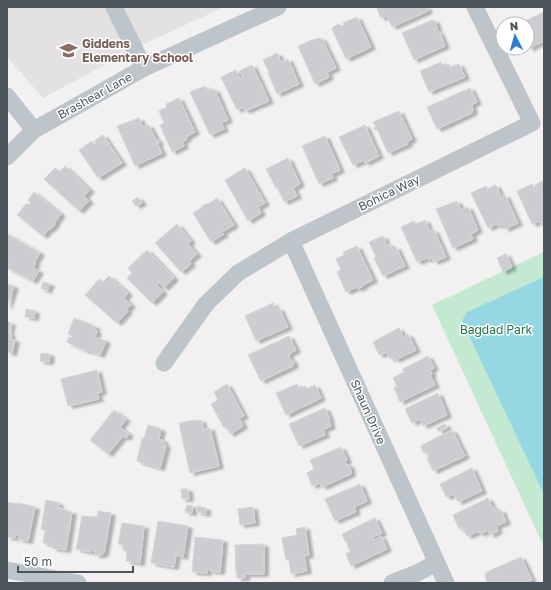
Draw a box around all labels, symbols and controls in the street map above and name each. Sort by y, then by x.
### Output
north arrow [495,16,535,56]
text: N [509,19,519,32]
place label: Giddens Elementary School [82,36,193,65]
school or university icon: Giddens Elementary School [59,41,79,61]
street label: Brashear Lane [55,69,135,122]
street label: Bohica Way [356,171,422,214]
park label: Bagdad Park [460,322,533,337]
street label: Shaun Drive [348,377,389,446]
scale bar [18,548,133,574]
text: 50 m [24,554,52,569]

